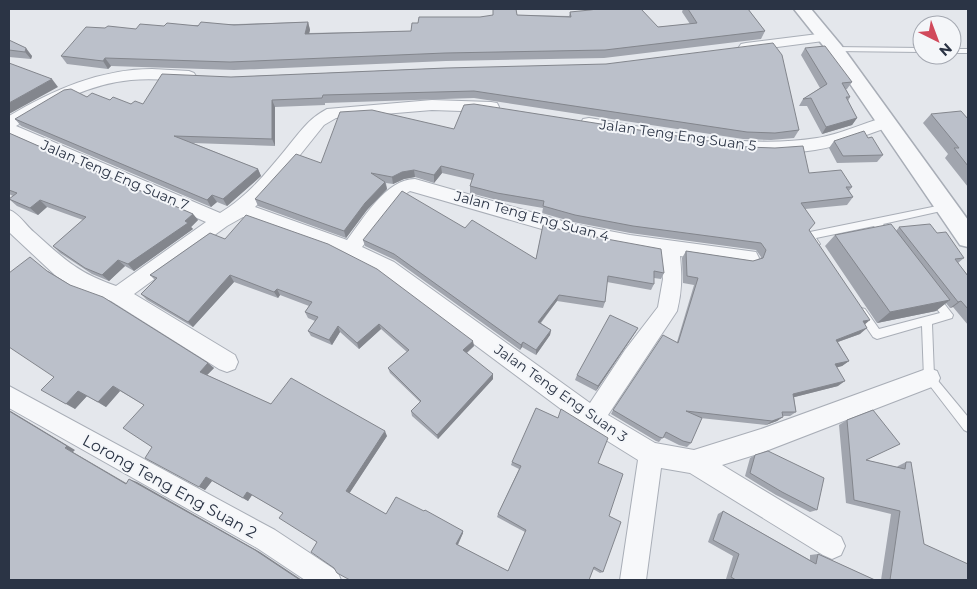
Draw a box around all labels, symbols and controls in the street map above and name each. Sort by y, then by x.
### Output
north arrow [912,15,962,65]
text: N [935,39,956,60]
street label: Jalan Teng Eng Suan 5 [597,115,758,155]
street label: Jalan Teng Eng Suan 7 [38,135,192,214]
street label: Jalan Teng Eng Suan 4 [452,186,612,246]
street label: Jalan Teng Eng Suan 3 [490,340,631,446]
street label: Lorong Teng Eng Suan 2 [79,431,260,542]

